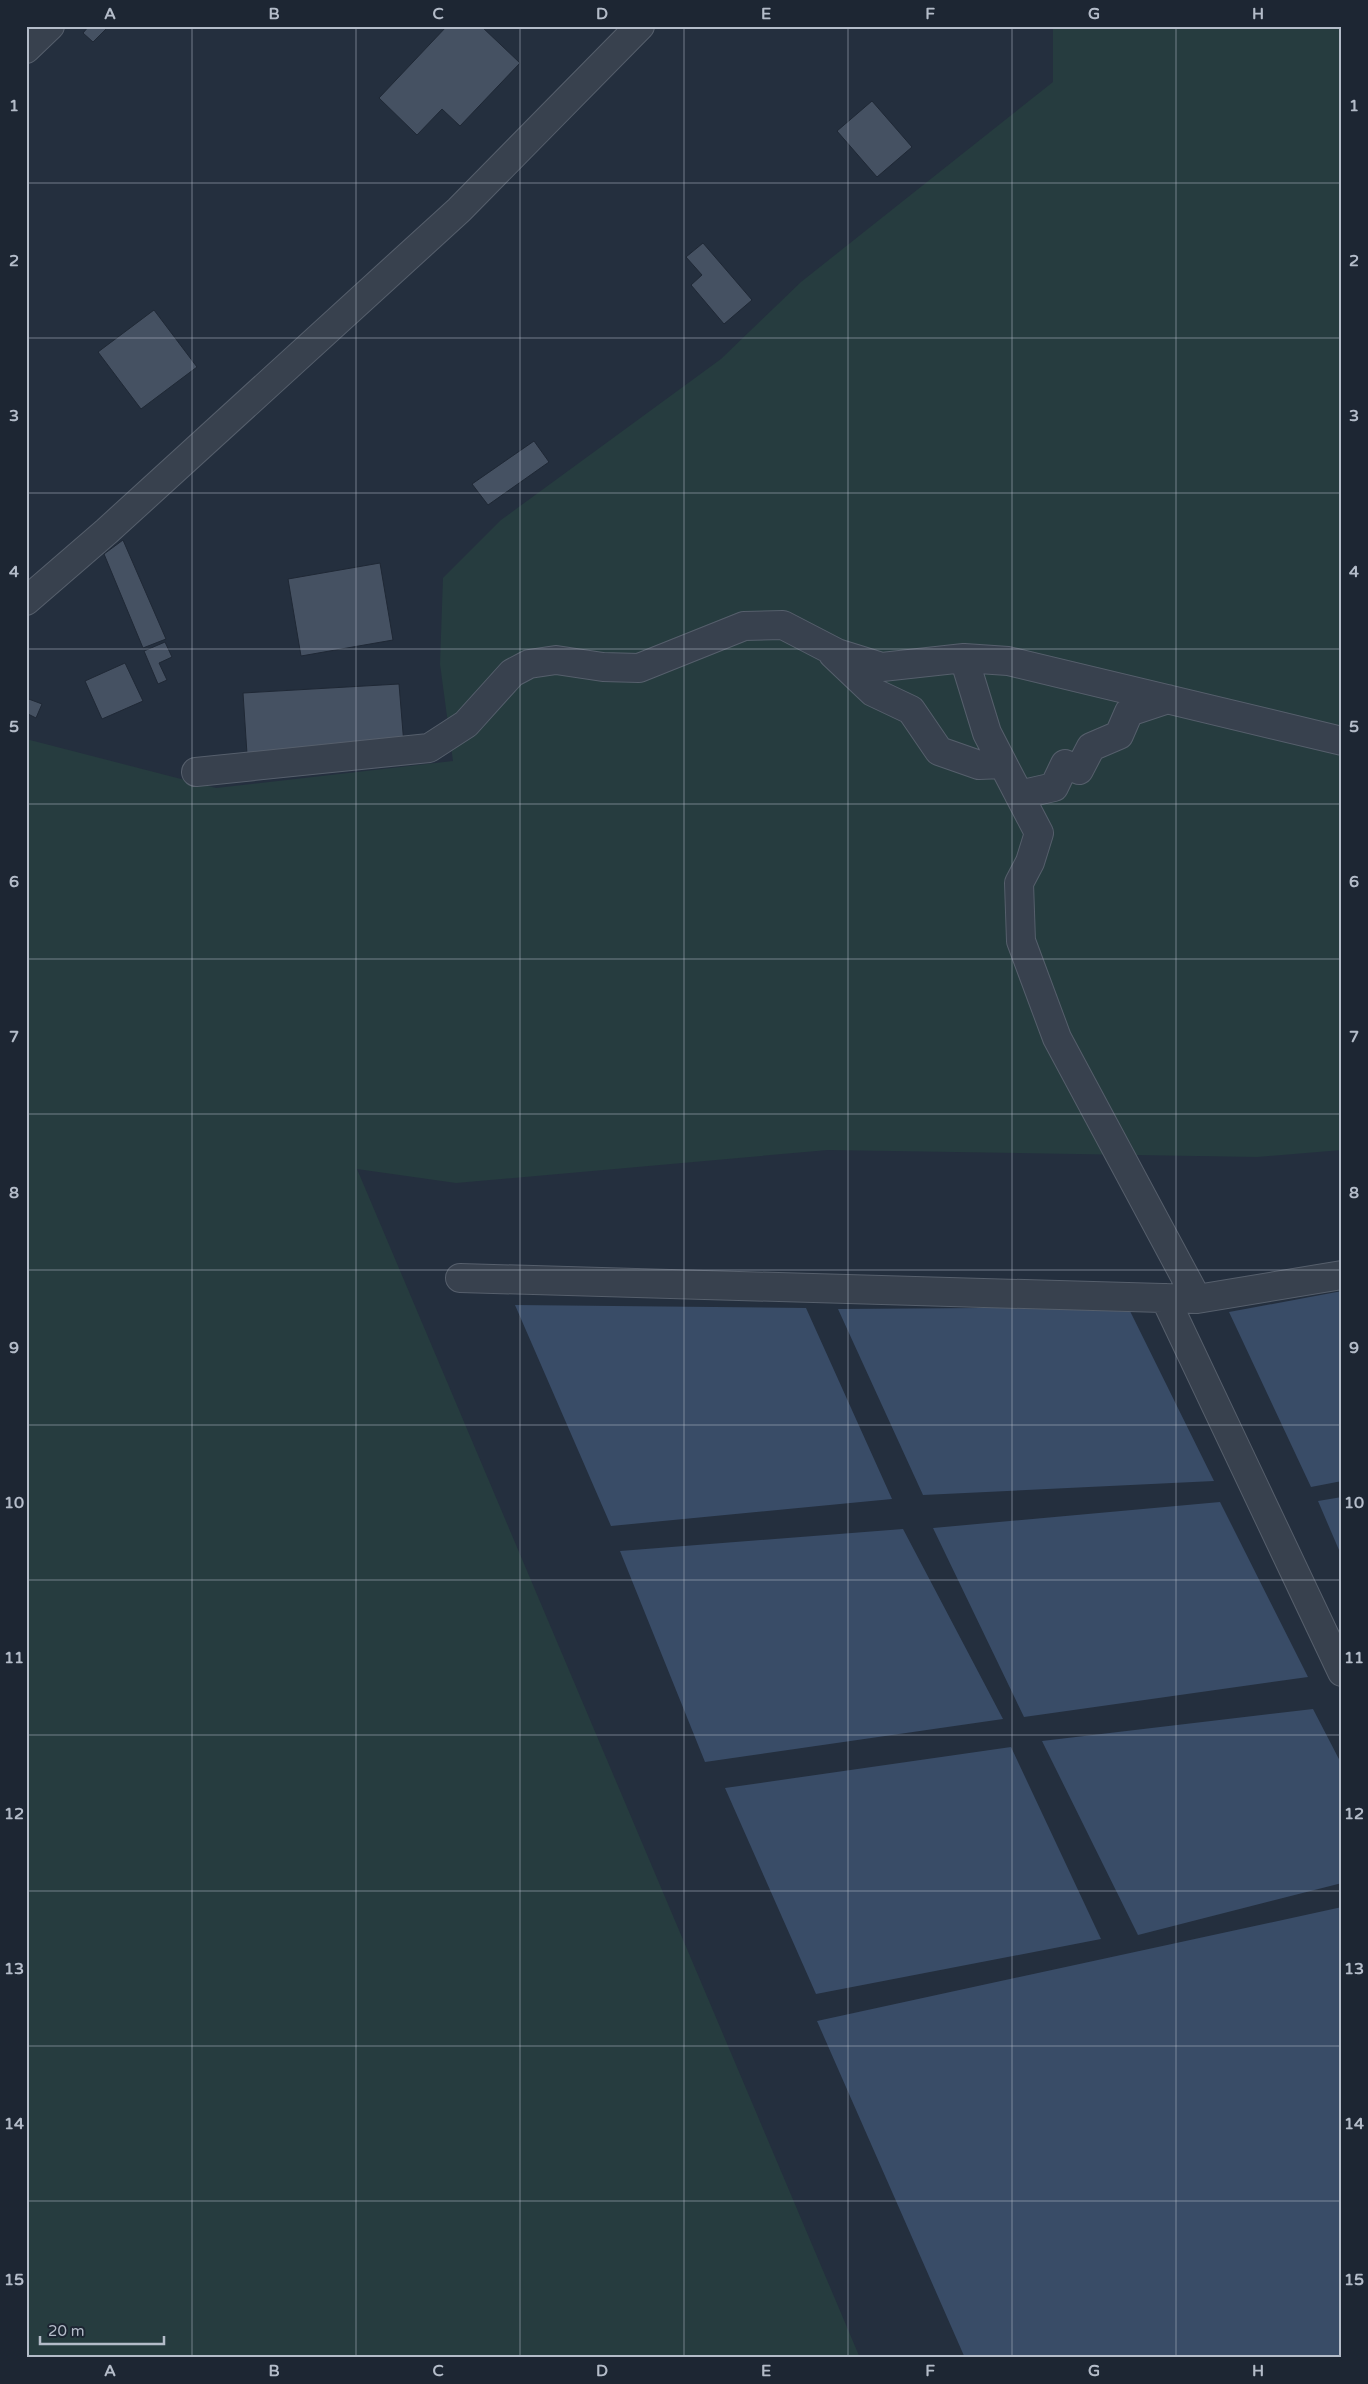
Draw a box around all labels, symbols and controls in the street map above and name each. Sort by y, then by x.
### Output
text: A [104,4,116,24]
text: B [268,4,280,24]
text: C [432,4,444,24]
text: D [596,4,608,24]
text: E [761,4,771,24]
text: F [925,4,935,24]
text: G [1088,4,1100,24]
text: H [1252,4,1264,24]
text: 1 [9,96,19,116]
text: 1 [1349,96,1359,116]
text: 2 [9,251,19,271]
text: 2 [1349,251,1359,271]
text: 3 [9,406,19,426]
text: 3 [1349,406,1359,426]
text: 4 [9,562,19,582]
text: 4 [1349,562,1359,582]
text: 5 [9,717,19,737]
text: 5 [1349,717,1359,737]
text: 6 [9,872,19,892]
text: 6 [1349,872,1359,892]
text: 7 [9,1027,19,1047]
text: 7 [1349,1027,1359,1047]
text: 8 [9,1183,19,1203]
text: 8 [1349,1183,1359,1203]
text: 9 [9,1338,19,1358]
text: 9 [1349,1338,1359,1358]
text: 10 [4,1493,24,1513]
text: 10 [1344,1493,1364,1513]
text: 11 [4,1648,24,1668]
text: 11 [1344,1648,1364,1668]
text: 12 [4,1804,24,1824]
text: 12 [1344,1804,1364,1824]
text: 13 [4,1959,24,1979]
text: 13 [1344,1959,1364,1979]
text: 14 [4,2114,24,2134]
text: 14 [1344,2114,1364,2134]
text: 15 [4,2270,24,2290]
text: 15 [1344,2270,1364,2290]
scale bar [40,2314,164,2346]
text: 20 m [48,2322,85,2340]
text: A [104,2361,116,2381]
text: B [268,2361,280,2381]
text: C [432,2361,444,2381]
text: D [596,2361,608,2381]
text: E [761,2361,771,2381]
text: F [925,2361,935,2381]
text: G [1088,2361,1100,2381]
text: H [1252,2361,1264,2381]

